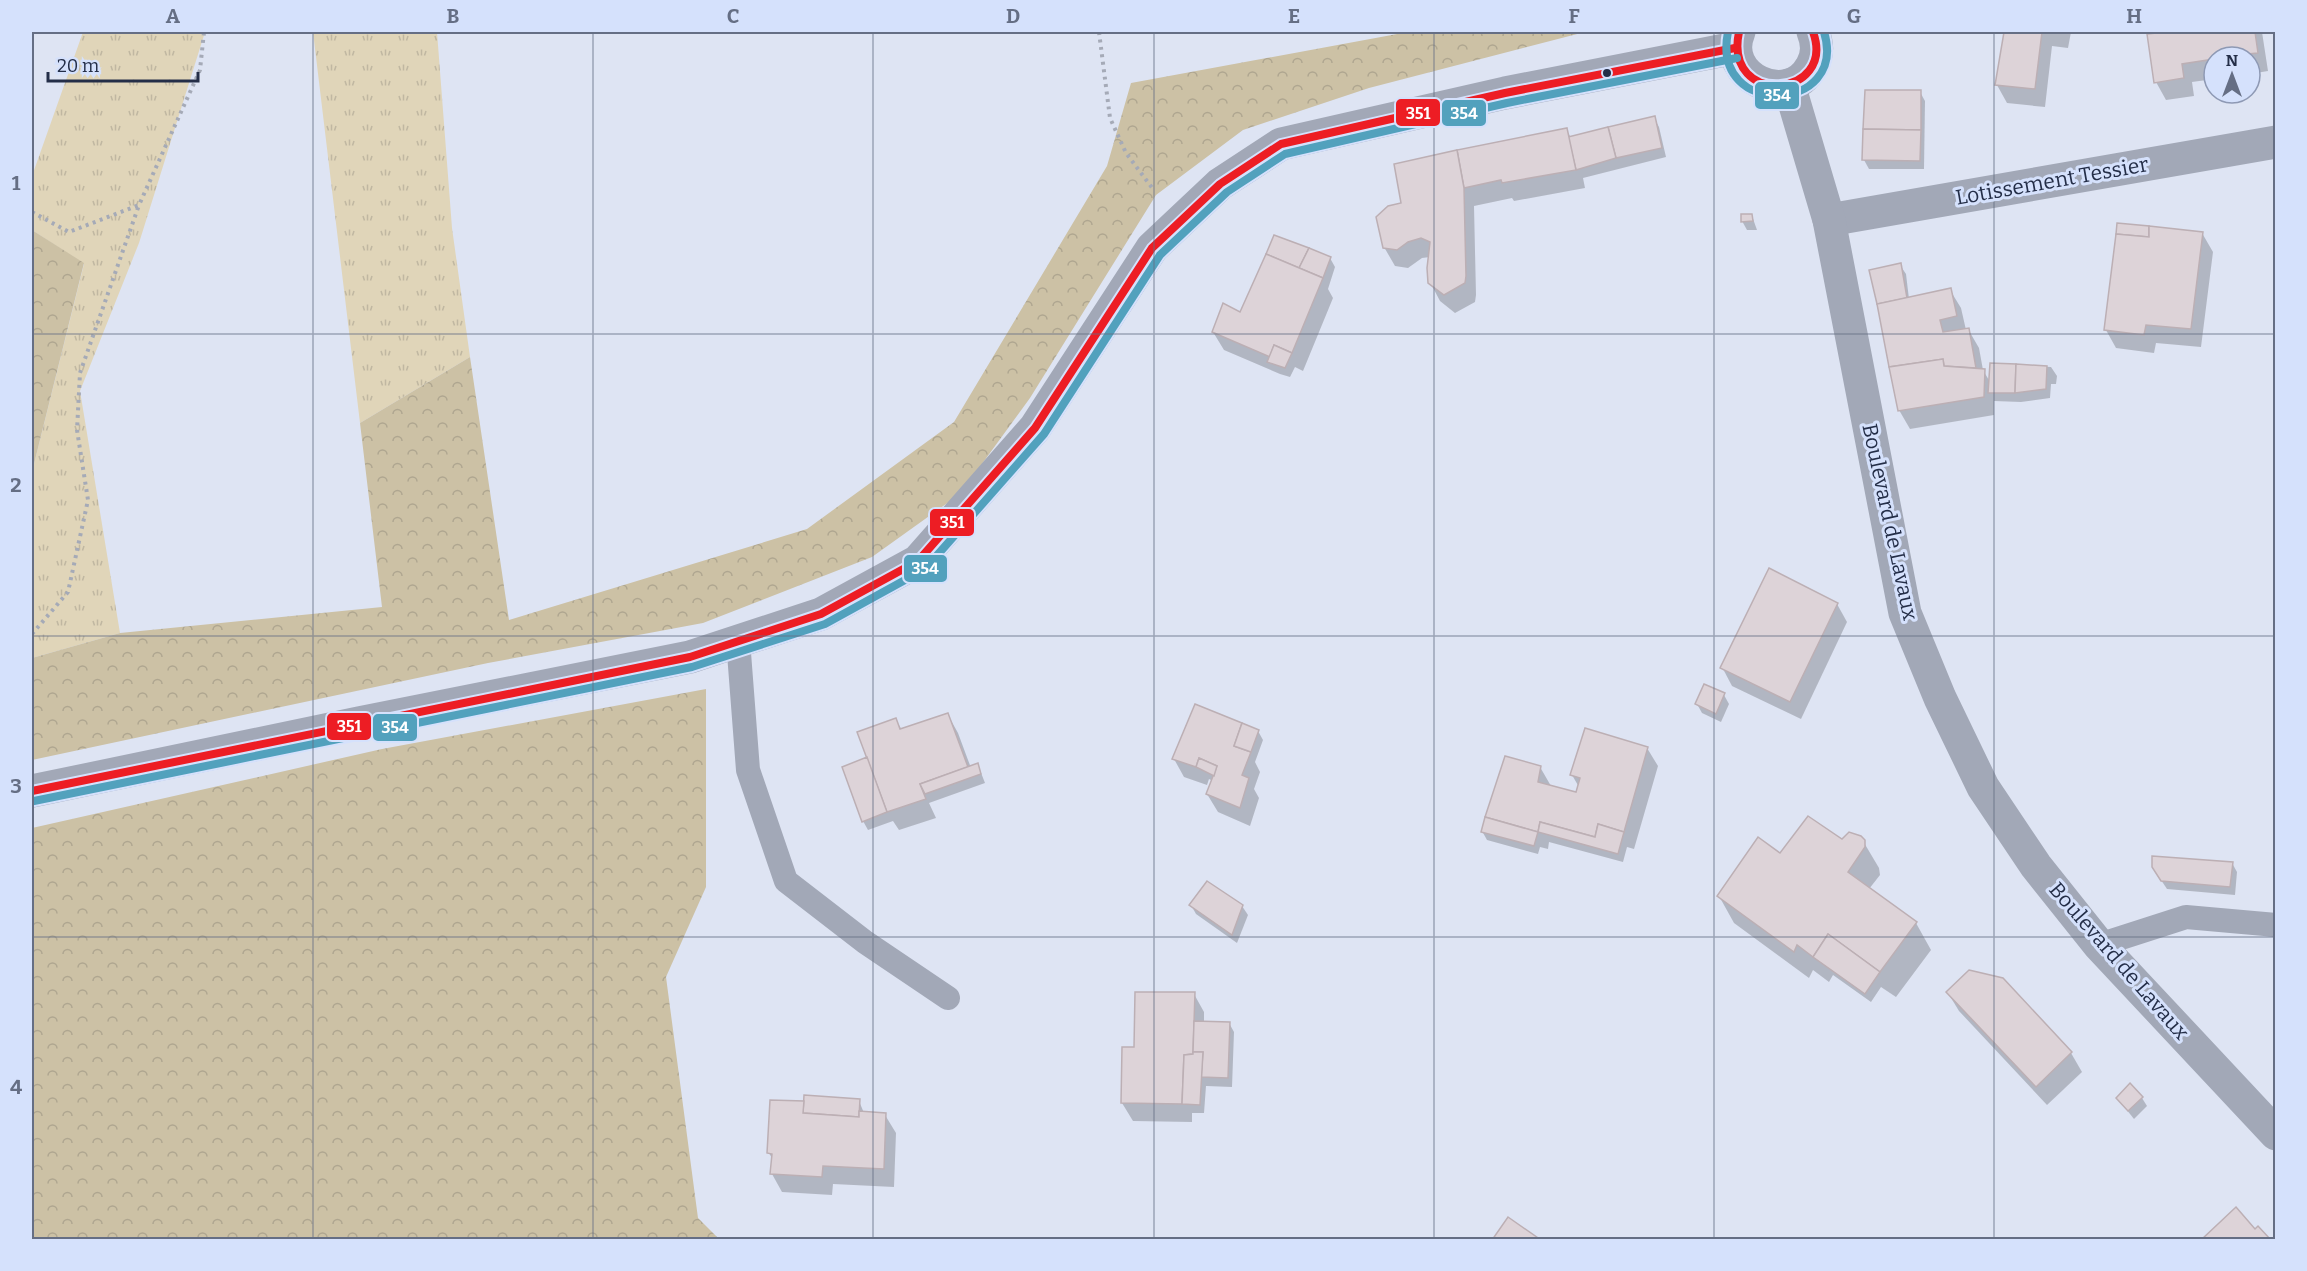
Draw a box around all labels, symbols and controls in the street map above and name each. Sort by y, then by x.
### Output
text: A [166,4,181,28]
text: B [447,4,460,28]
text: C [727,4,739,28]
text: D [1006,4,1020,28]
text: E [1288,4,1300,28]
text: F [1568,4,1580,28]
text: G [1847,4,1861,28]
text: H [2126,4,2142,28]
scale bar [48,45,198,83]
north arrow [2202,45,2262,105]
text: N [2226,51,2238,70]
text: 20 m [57,55,99,77]
unlabelled marker [1601,67,1613,79]
line badge: 354 [1754,81,1800,110]
text: 354 [1763,86,1791,105]
line badge: 351 [1395,98,1441,127]
line badge: 354 [1441,99,1487,127]
text: 351 [1406,104,1430,123]
text: 354 [1450,104,1478,123]
street label: Lotissement Tessier [1954,151,2150,211]
text: 1 [12,171,21,195]
street label: Boulevard de Lavaux [1856,421,1924,623]
text: 2 [10,473,22,497]
line badge: 351 [929,508,975,537]
text: 351 [940,513,964,532]
line badge: 354 [903,554,948,583]
text: 354 [911,559,939,578]
line badge: 351 [326,712,372,741]
line badge: 354 [372,713,418,742]
text: 351 [337,717,361,736]
text: 354 [381,718,409,737]
text: 3 [10,774,22,798]
street label: Boulevard de Lavaux [2044,877,2195,1045]
text: 4 [10,1075,22,1099]

